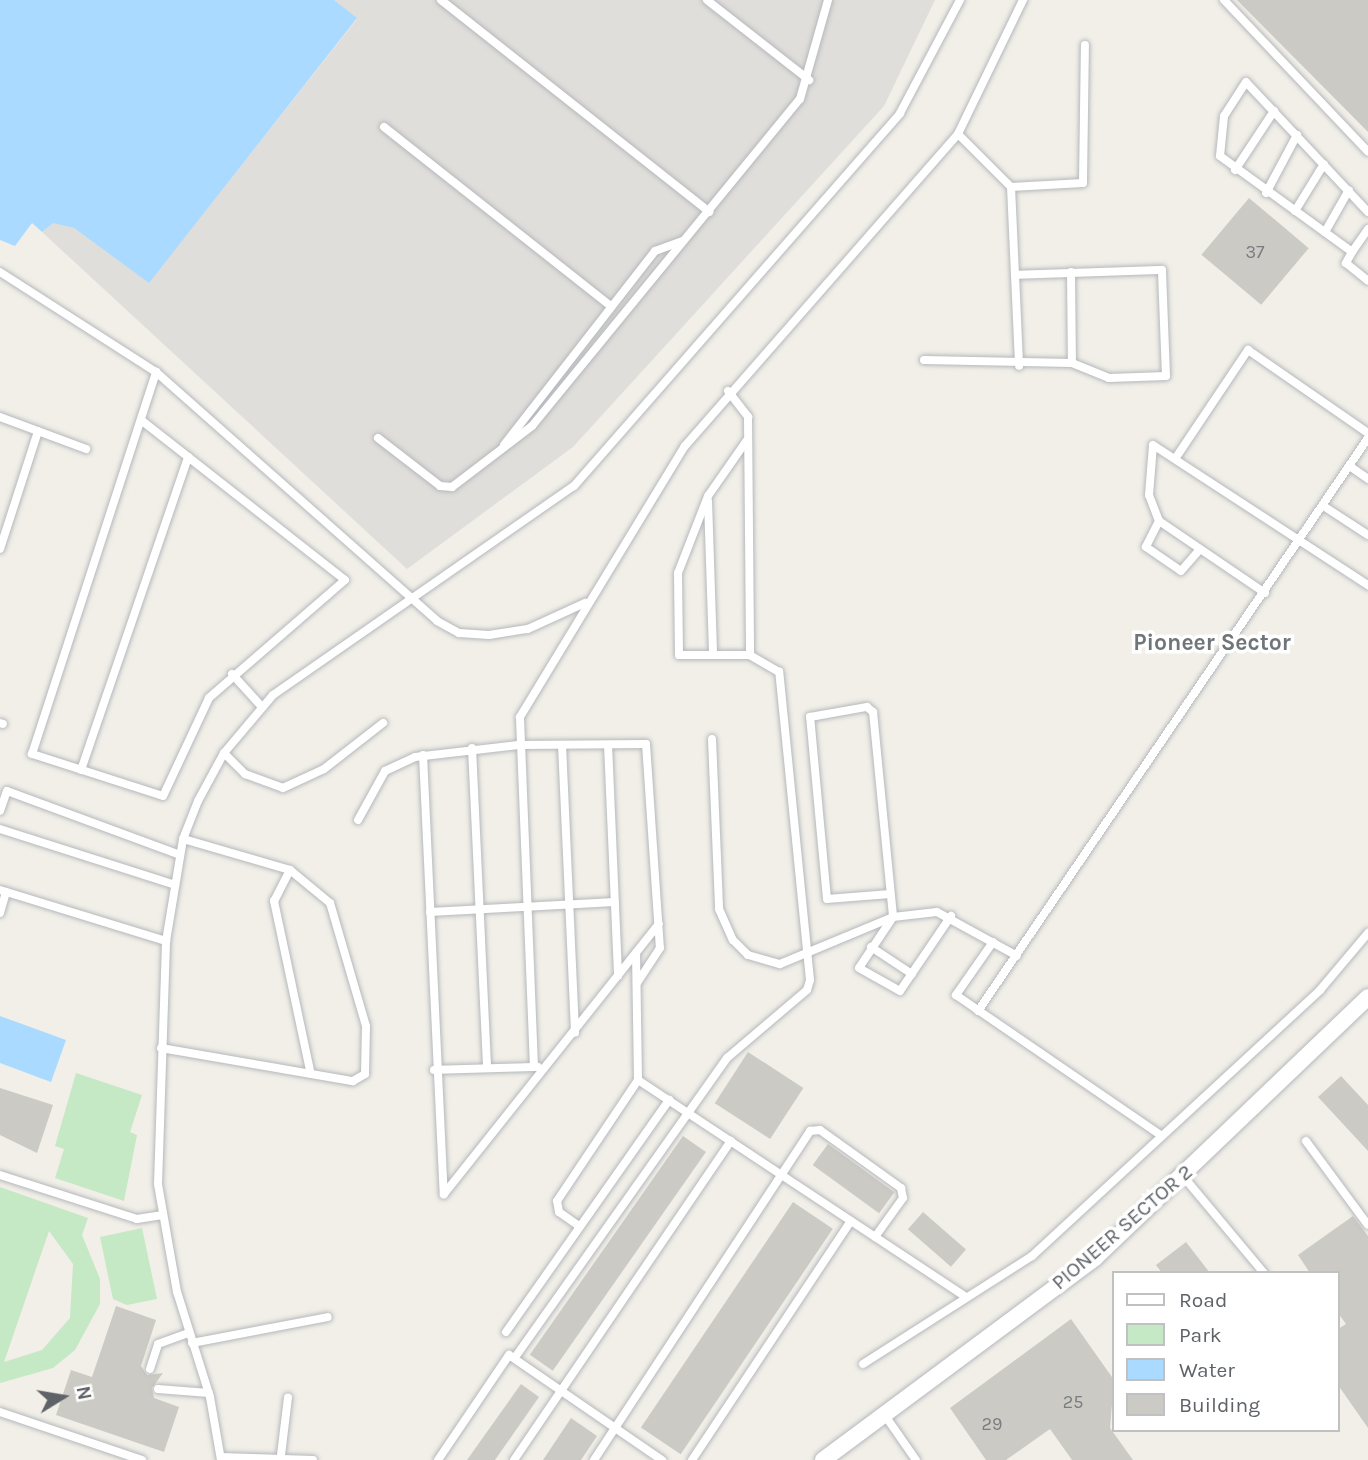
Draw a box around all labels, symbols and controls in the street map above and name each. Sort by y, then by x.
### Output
house number: 37 [1245,241,1265,263]
district label: Pioneer Sector [1133,629,1291,657]
street label: PIONEER SECTOR 2 [1046,1159,1198,1295]
legend [1112,1271,1340,1432]
text: Road [1179,1288,1227,1312]
text: Park [1179,1323,1222,1347]
text: Water [1179,1358,1235,1382]
north arrow [28,1362,98,1432]
text: N [72,1384,96,1402]
house number: 25 [1063,1391,1083,1413]
text: Building [1179,1393,1260,1417]
house number: 29 [982,1413,1002,1435]

